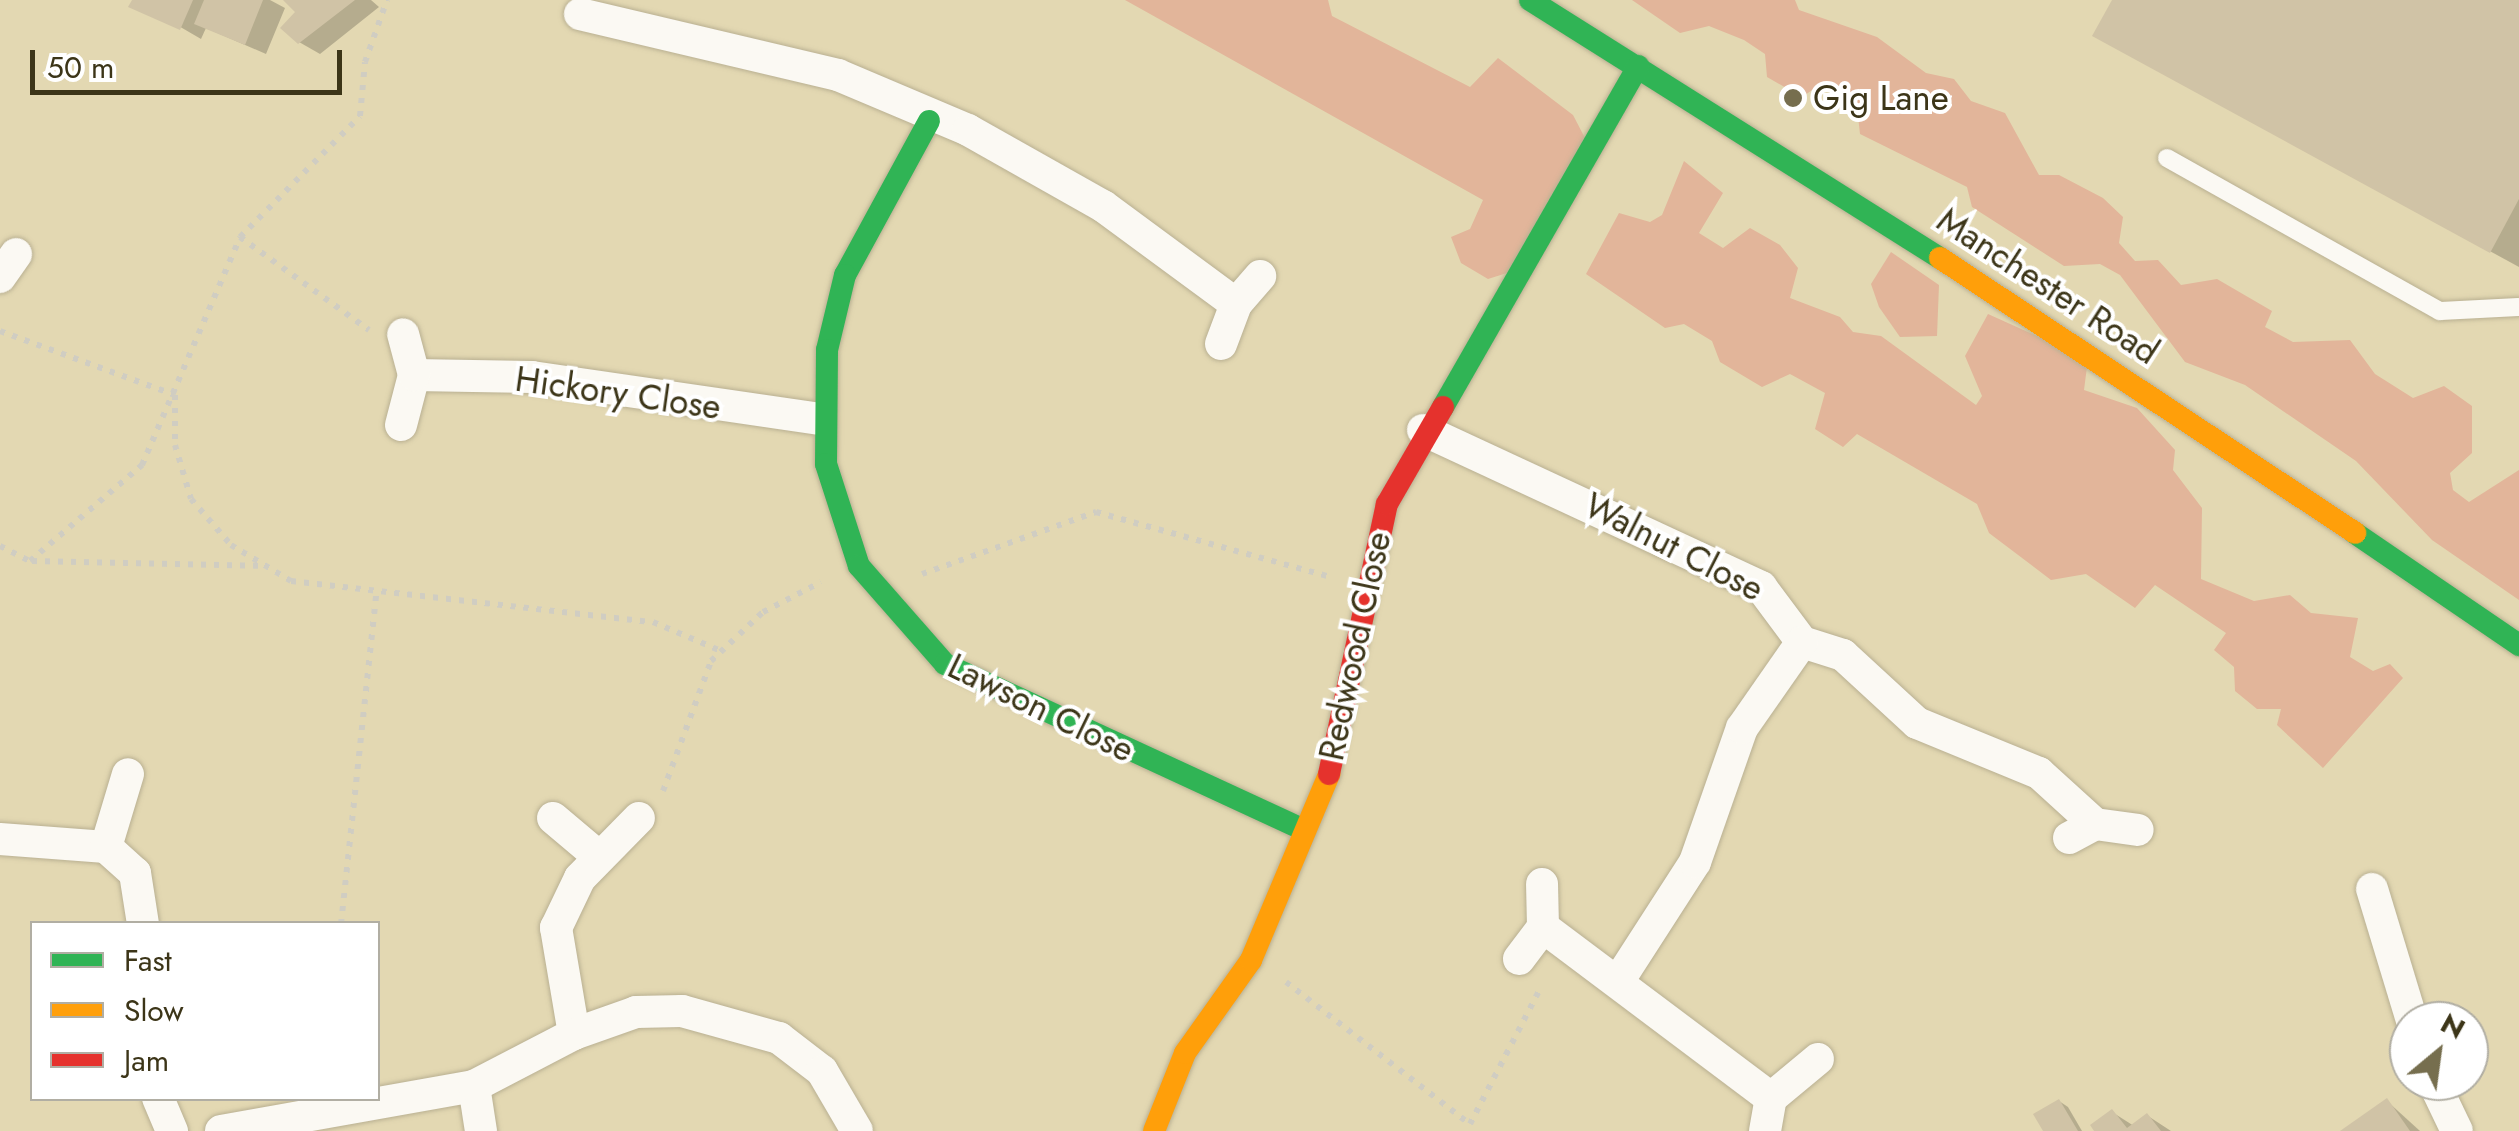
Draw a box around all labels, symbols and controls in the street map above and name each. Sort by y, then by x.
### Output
scale bar [35,30,348,92]
text: 50 m [47,46,114,89]
place label: Gig Lane [1813,77,1949,119]
marker: Gig Lane [1782,87,1804,109]
street label: Manchester Road [1930,199,2166,373]
street label: Hickory Close [513,358,723,428]
street label: Walnut Close [1578,484,1770,610]
street label: Redwood Close [1310,528,1400,764]
street label: Lawson Close [941,645,1141,771]
legend [30,921,380,1101]
text: Fast [124,939,172,982]
text: Slow [124,989,184,1032]
north arrow [2389,1001,2489,1101]
text: N [2433,1003,2472,1049]
text: Jam [124,1039,169,1082]

